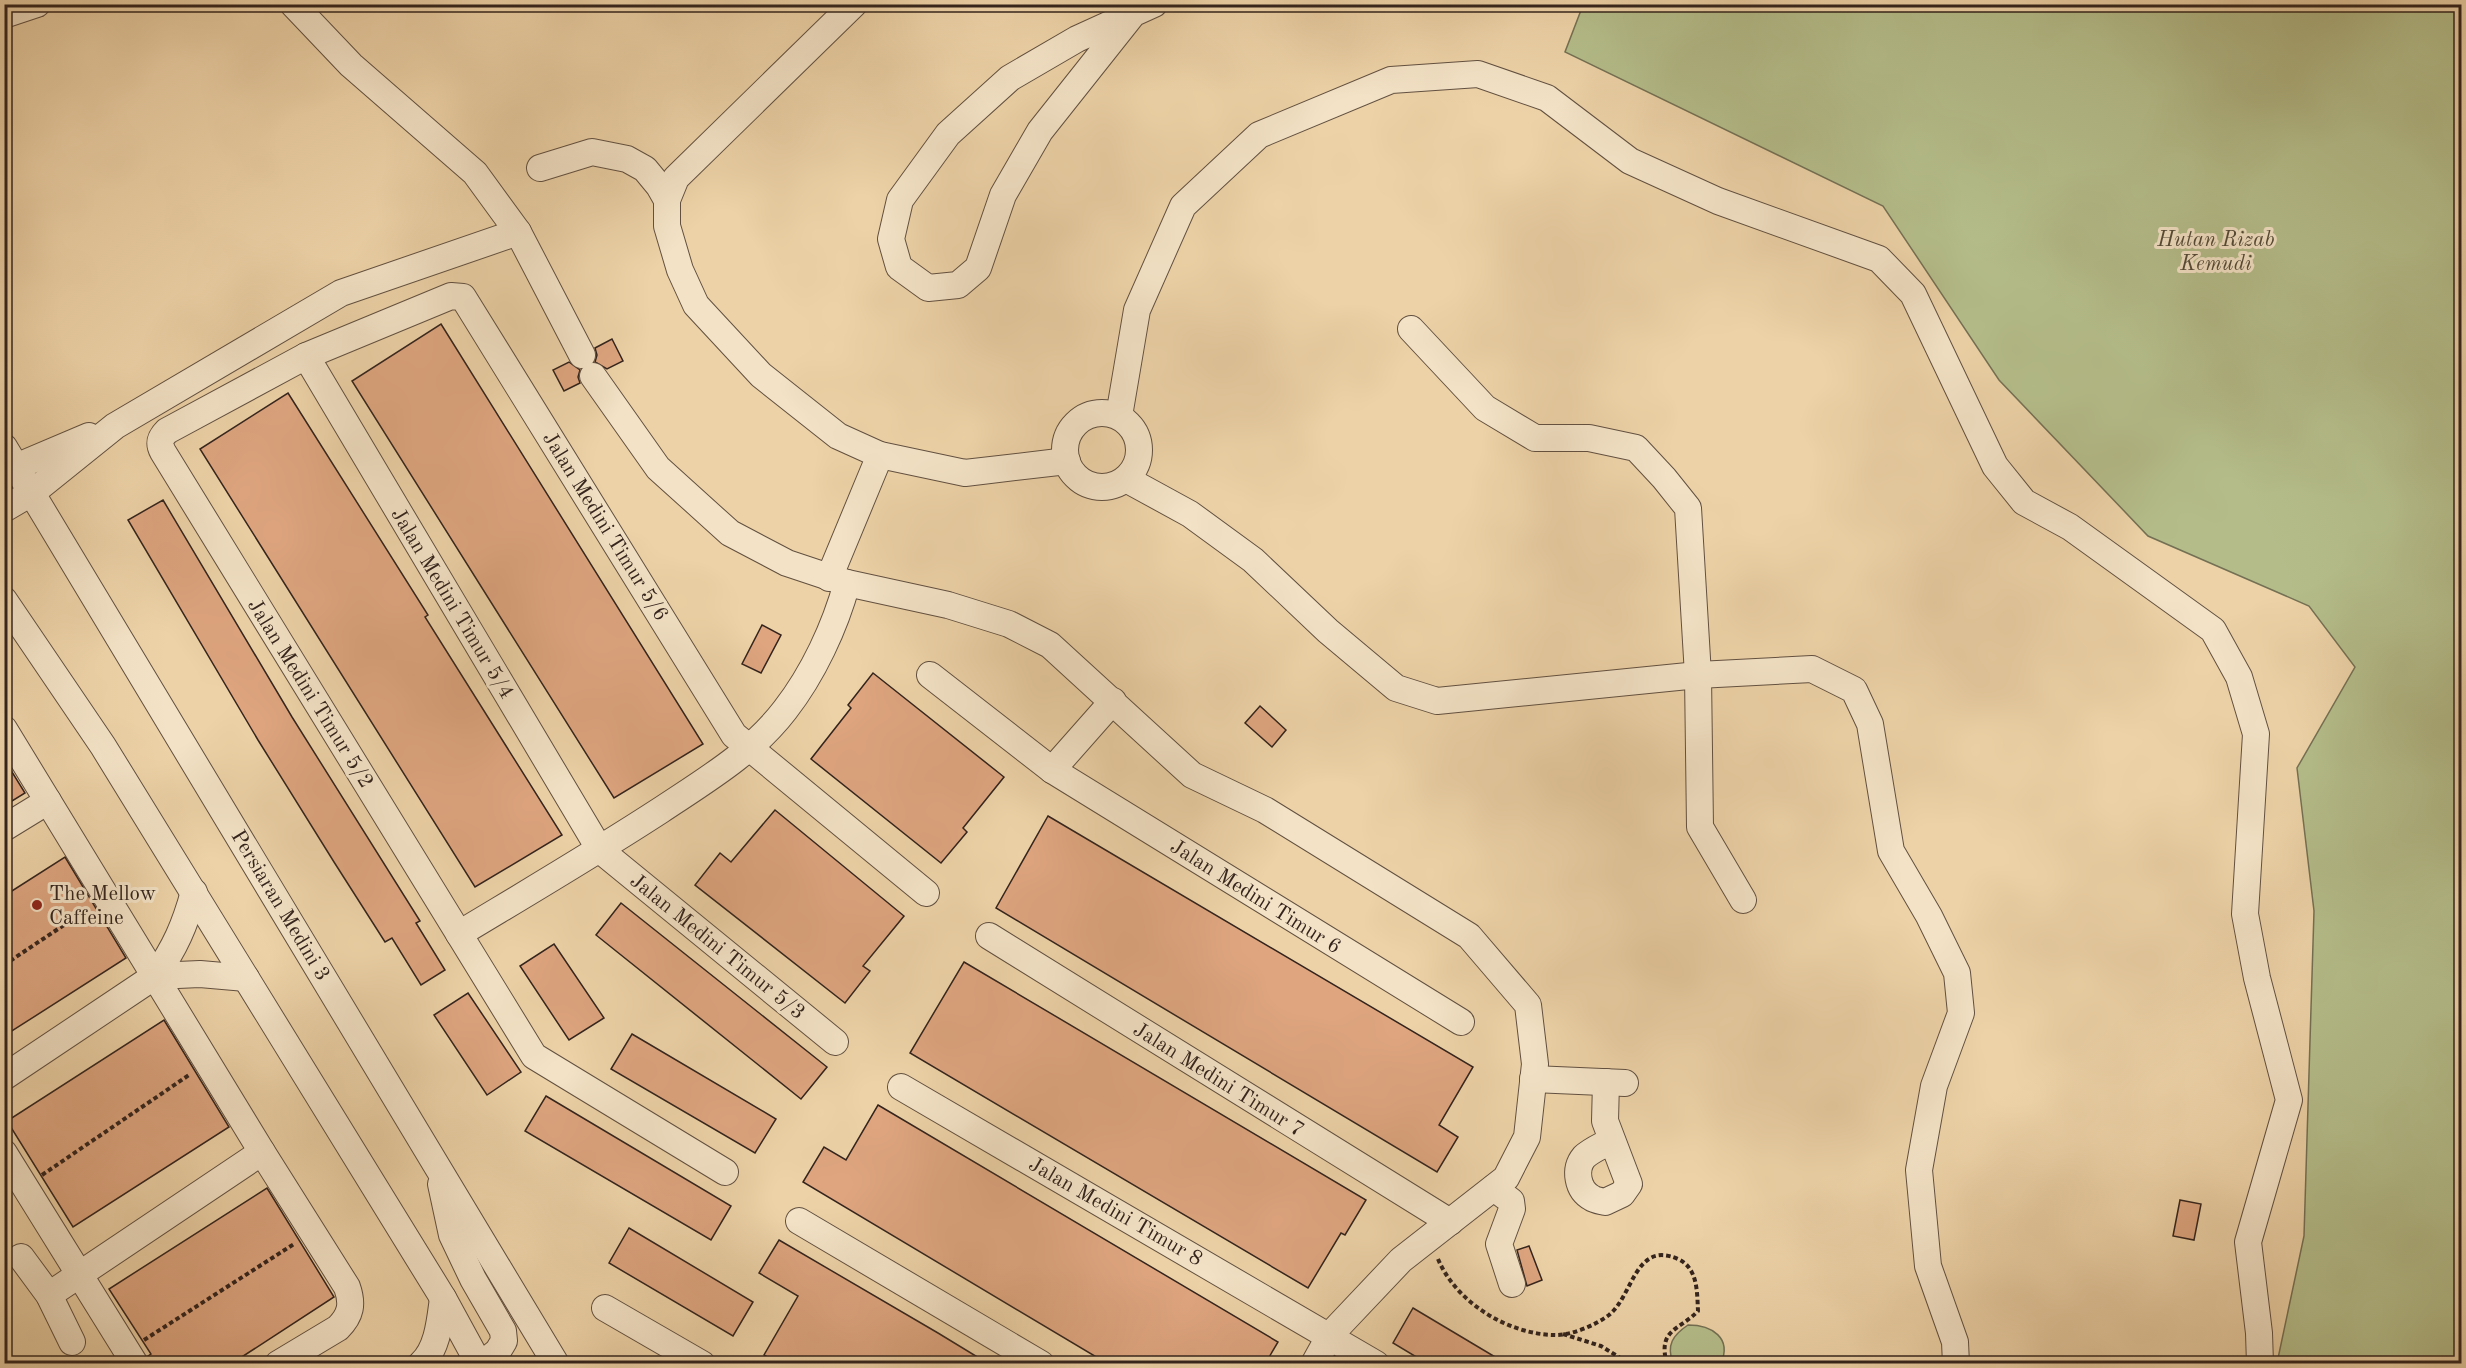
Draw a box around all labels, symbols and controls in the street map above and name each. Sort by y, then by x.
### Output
park label: Hutan Rizab Kemudi [2156,230,2275,275]
street label: Jalan Medini Timur 5/6 [538,429,672,625]
street label: Jalan Medini Timur 5/4 [386,505,517,703]
street label: Jalan Medini Timur 5/2 [243,596,377,792]
street label: Persiaran Medini 3 [226,827,333,985]
street label: Jalan Medini Timur 6 [1166,836,1344,958]
street label: Jalan Medini Timur 5/3 [626,870,809,1024]
place label: The Mellow Caffeine [49,884,156,929]
marker: The Mellow Caffeine [30,898,44,912]
street label: Jalan Medini Timur 7 [1129,1019,1307,1141]
street label: Jalan Medini Timur 8 [1025,1154,1206,1271]

